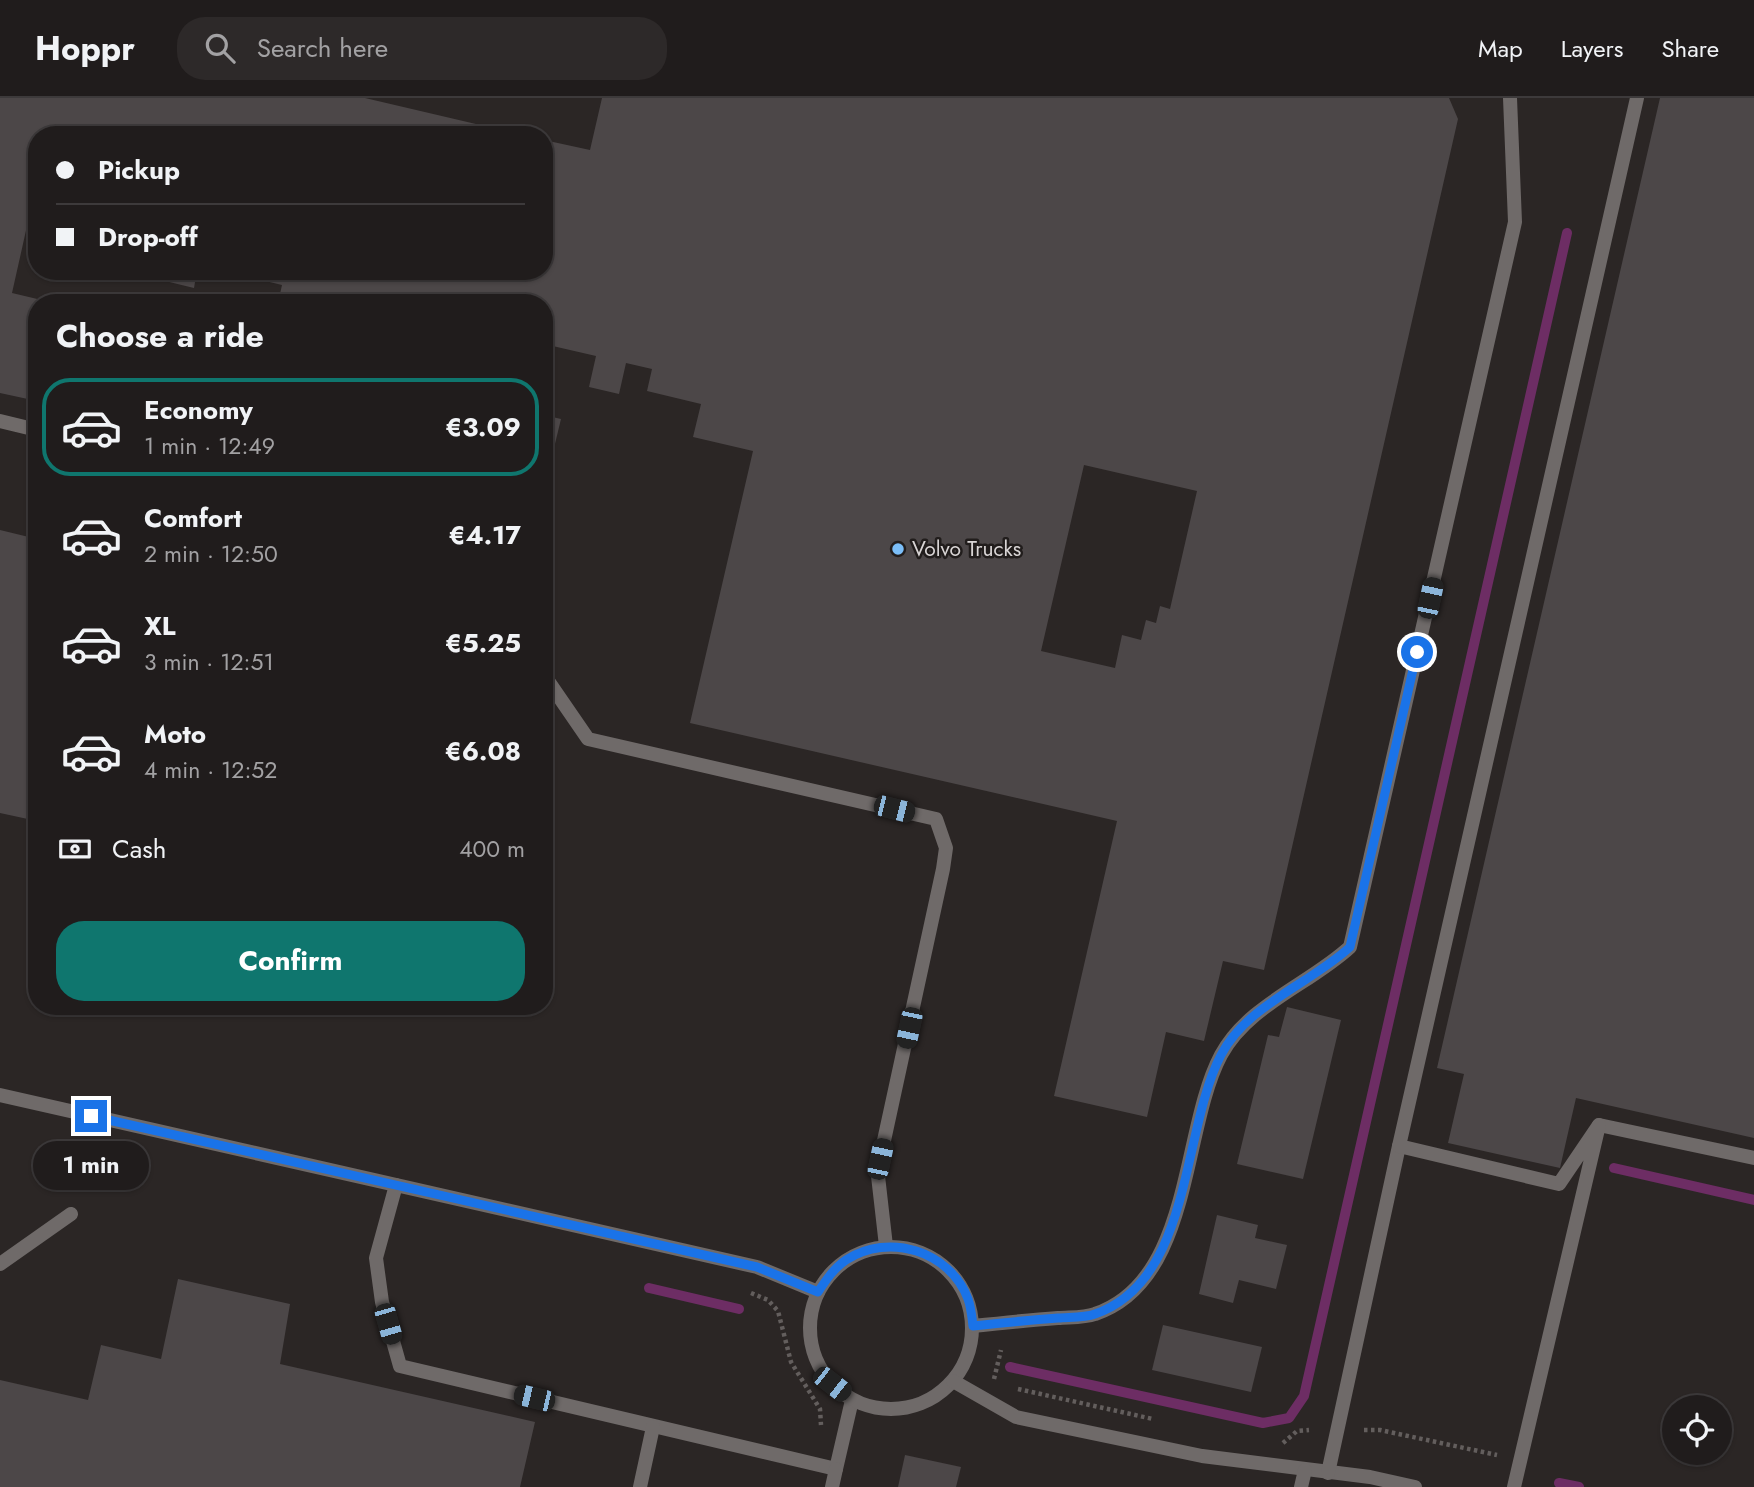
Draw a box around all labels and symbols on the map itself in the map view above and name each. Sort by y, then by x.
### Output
place label: Volvo Trucks [912,534,1021,564]
marker: Volvo Trucks [890,541,906,557]
car [1416,575,1445,621]
route start [1401,636,1433,668]
car [872,794,917,824]
car [895,1005,924,1051]
route end [75,1100,107,1132]
car [866,1136,895,1182]
callout: 1 min [33,1140,149,1190]
car [373,1301,404,1347]
car [809,1363,856,1405]
car [512,1383,557,1413]

